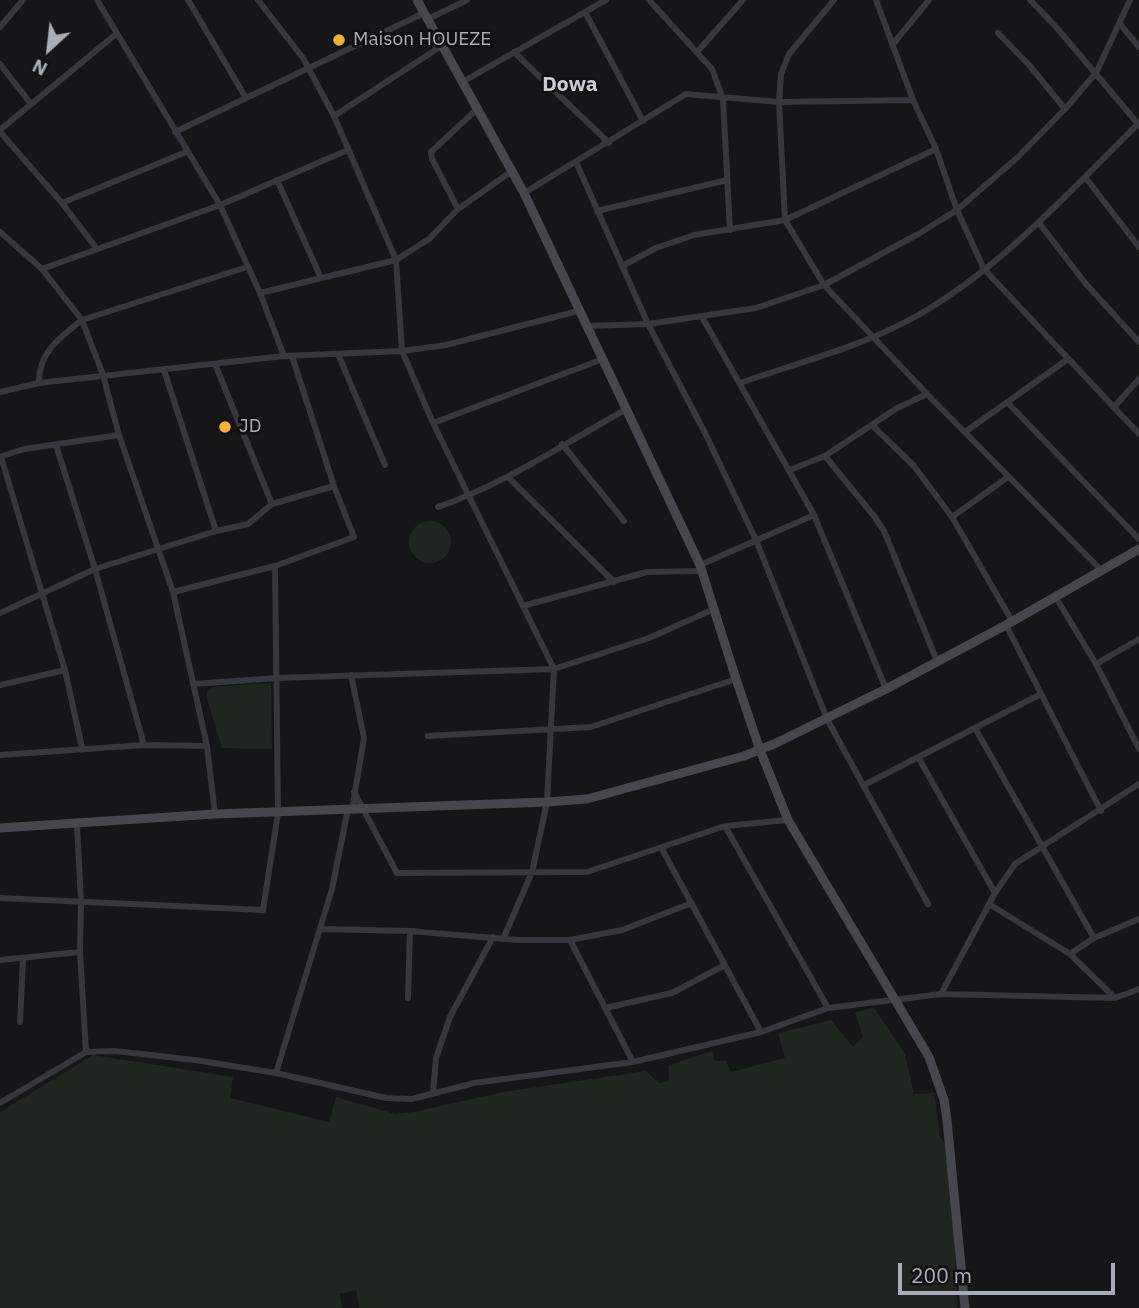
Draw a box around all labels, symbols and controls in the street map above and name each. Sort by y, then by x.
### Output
north arrow [14,14,84,84]
place label: Maison HOUEZE [353,29,491,51]
marker: Maison HOUEZE [331,32,347,48]
text: N [28,54,51,82]
district label: Dowa [542,72,598,98]
place label: JD [239,416,261,438]
marker: JD [217,419,233,435]
scale bar [901,1248,1118,1292]
text: 200 m [911,1261,972,1289]

